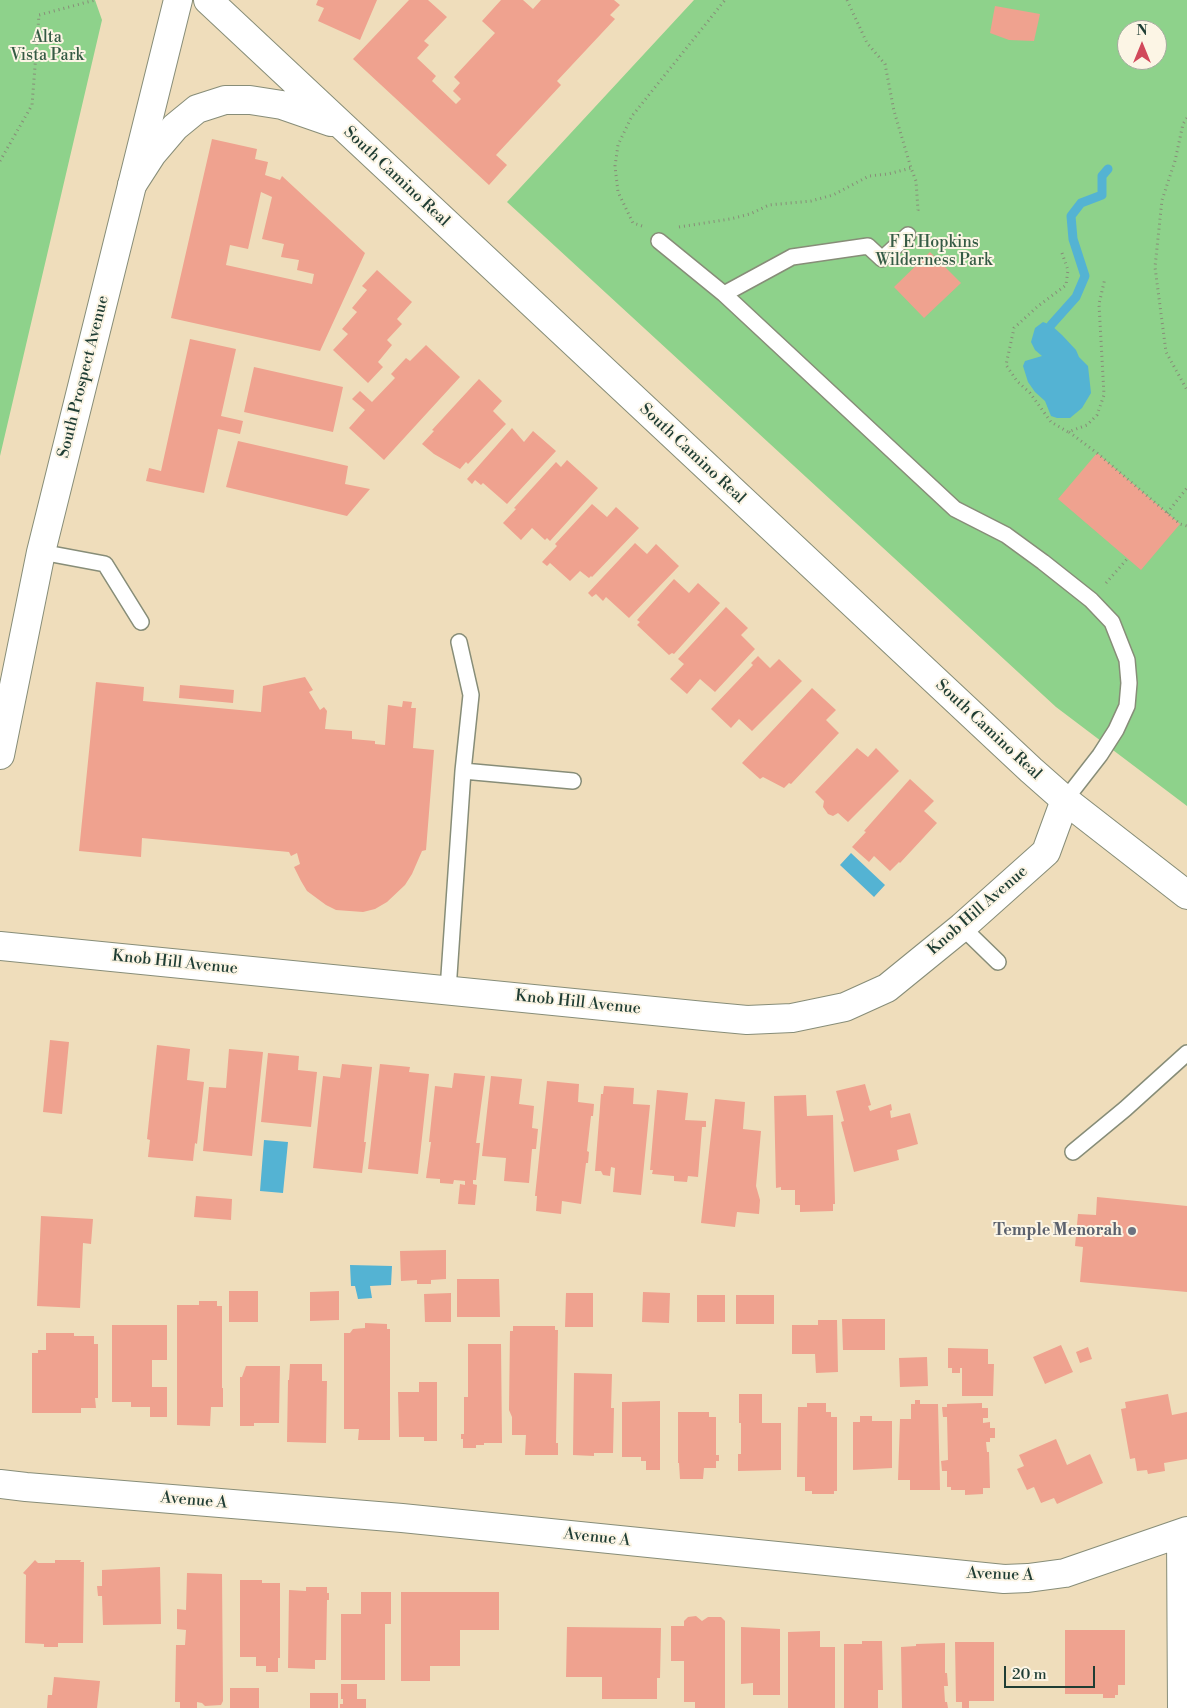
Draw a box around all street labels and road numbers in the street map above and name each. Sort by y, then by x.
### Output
street label: South Camino Real [339,123,453,231]
street label: South Prospect Avenue [55,294,113,460]
street label: South Camino Real [635,400,749,508]
street label: South Camino Real [931,676,1045,784]
street label: Knob Hill Avenue [924,862,1032,960]
street label: Knob Hill Avenue [111,947,239,979]
street label: Knob Hill Avenue [514,987,642,1019]
street label: Avenue A [160,1489,228,1513]
street label: Avenue A [563,1525,631,1551]
street label: Avenue A [966,1564,1034,1586]

